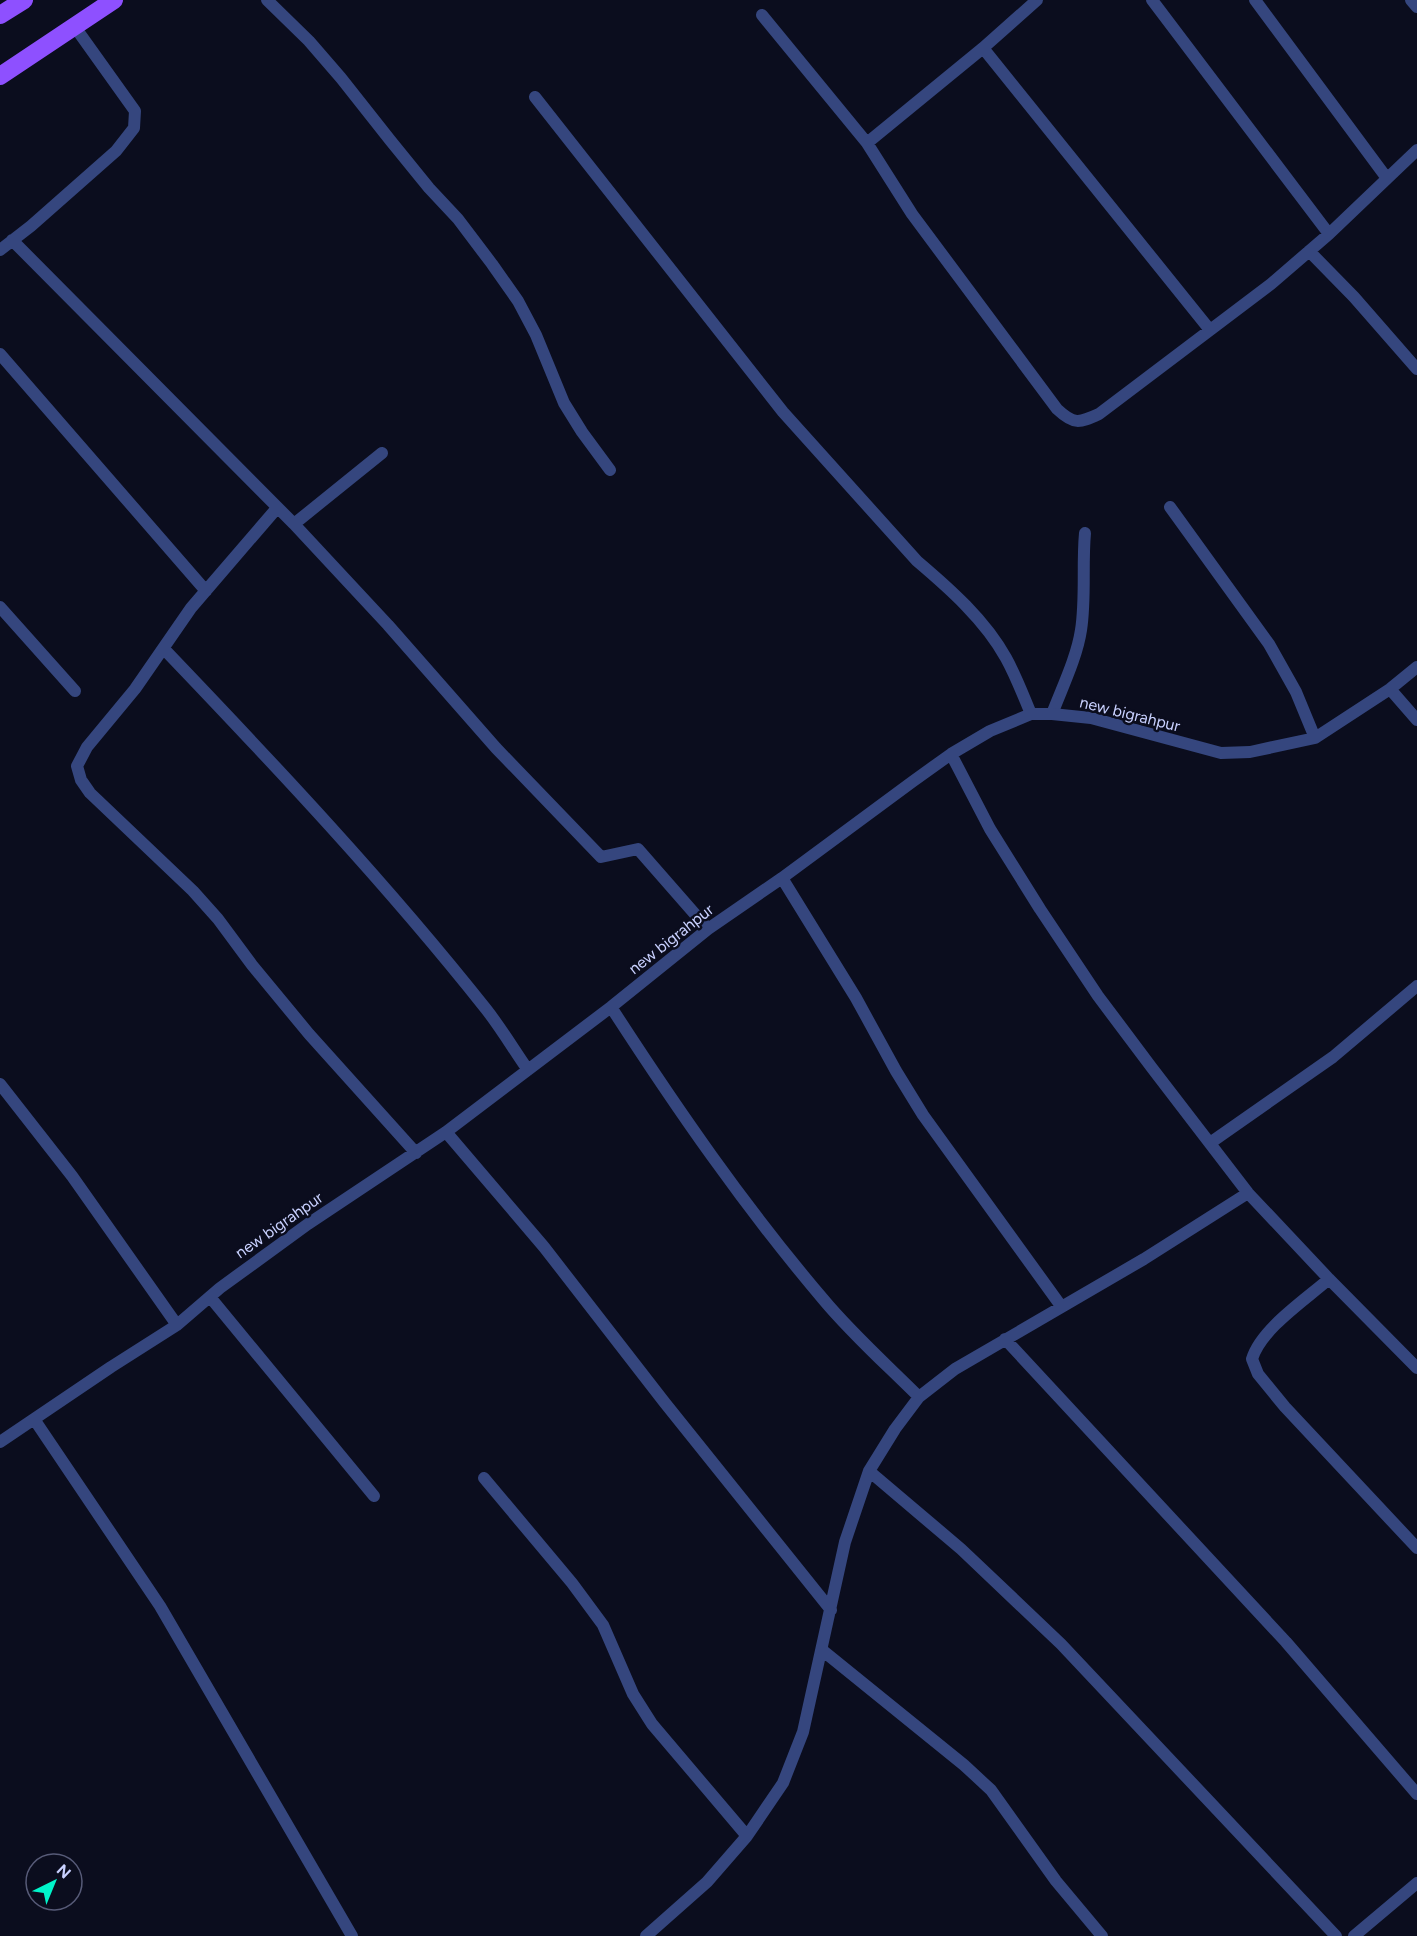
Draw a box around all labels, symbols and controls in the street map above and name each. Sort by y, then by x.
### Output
street label: new bigrahpur [1078,692,1183,736]
street label: new bigrahpur [625,900,718,978]
street label: new bigrahpur [231,1187,327,1262]
north arrow [24,1852,84,1912]
text: N [53,1860,75,1883]

